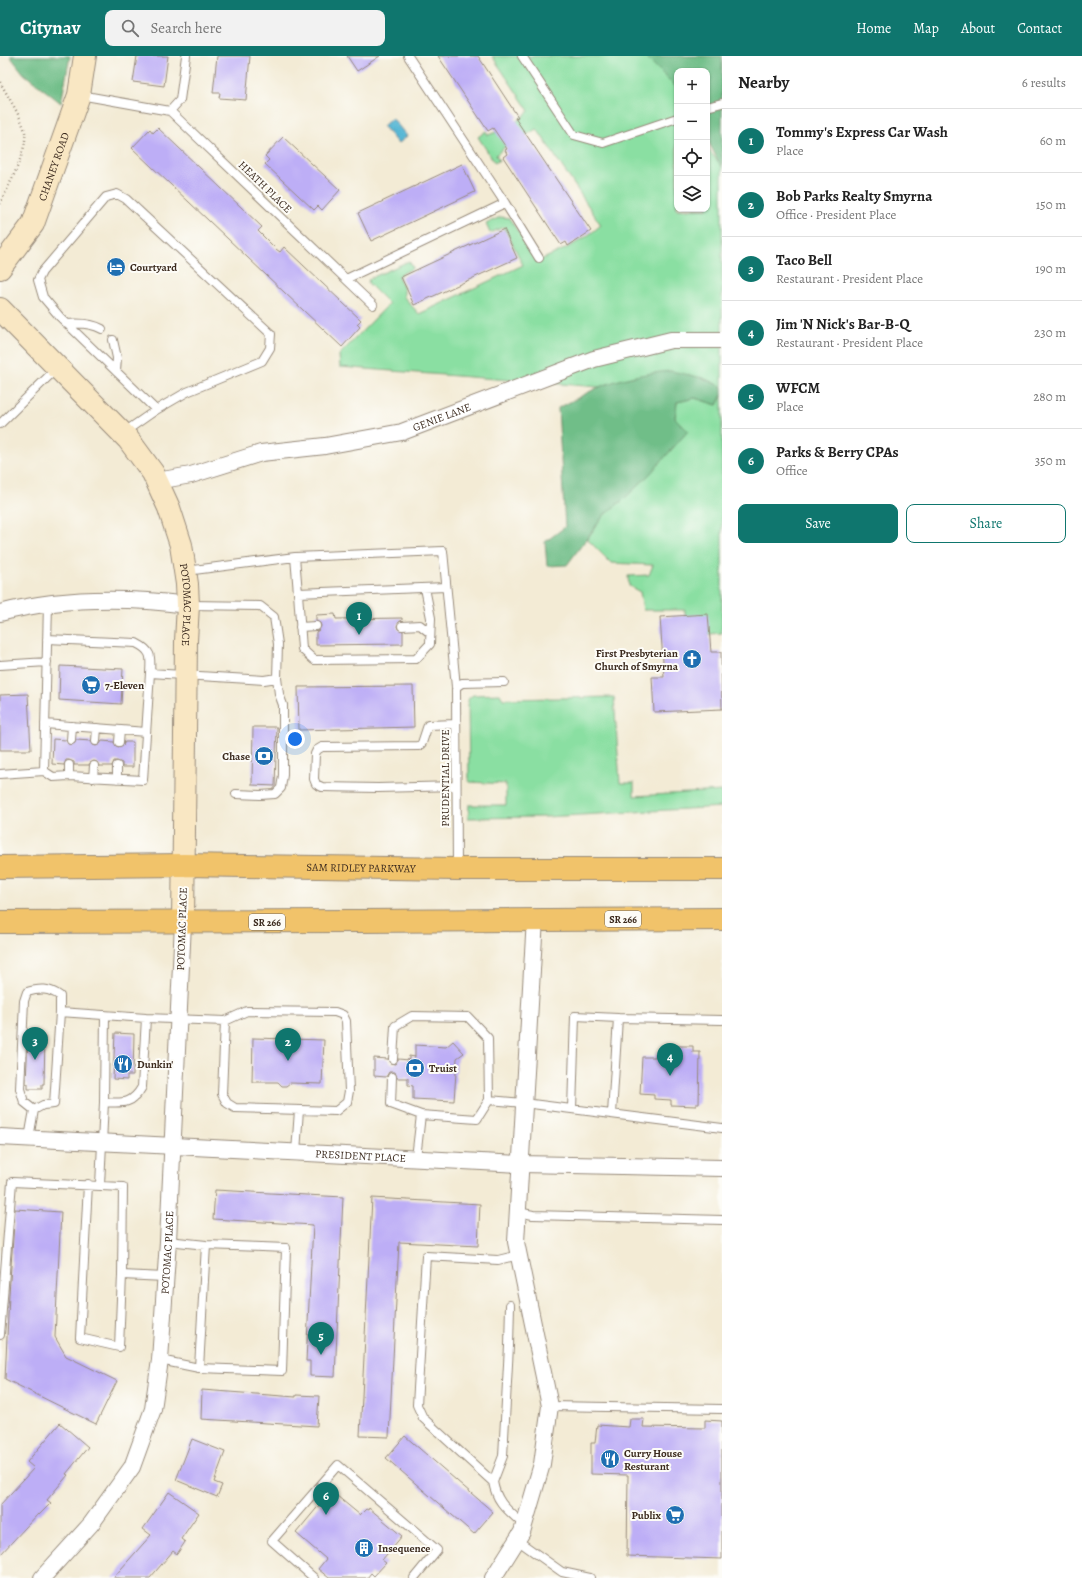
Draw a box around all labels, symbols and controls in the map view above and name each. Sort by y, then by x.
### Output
search box [105,10,385,46]
text: Citynav [20,15,81,41]
icon: search [119,17,141,39]
text: Search here [151,18,222,38]
text: Home [856,19,891,38]
text: Map [913,19,939,38]
text: About [961,19,995,38]
text: Contact [1017,19,1062,38]
map controls [674,68,710,212]
button: + [674,68,710,104]
text: Nearby [738,71,789,94]
text: 6 results [1022,74,1066,91]
button: − [674,104,710,140]
text: Tommy's Express Car Wash [776,122,948,142]
street label: CHANEY ROAD [34,130,73,203]
text: 1 [749,132,753,149]
text: 60 m [1040,132,1066,149]
button: locate [674,140,710,176]
text: Place [776,142,804,159]
street label: HEATH PLACE [235,158,295,216]
button: layers [674,176,710,212]
text: Bob Parks Realty Smyrna [776,186,932,206]
text: 2 [748,196,754,213]
text: 150 m [1036,196,1066,213]
text: Office · President Place [776,206,896,223]
text: Taco Bell [776,250,832,270]
hotel icon: Courtyard [105,256,127,278]
place label: Courtyard [130,260,177,275]
text: 3 [748,260,754,277]
text: 190 m [1035,260,1066,277]
text: Restaurant · President Place [776,270,923,287]
text: Jim 'N Nick's Bar-B-Q [776,314,910,334]
text: 4 [748,324,754,341]
text: 230 m [1034,324,1066,341]
text: Restaurant · President Place [776,334,923,351]
text: WFCM [776,378,820,398]
text: 5 [748,388,754,405]
text: 280 m [1033,388,1066,405]
text: Place [776,398,804,415]
street label: GENIE LANE [410,399,473,435]
text: Parks & Berry CPAs [776,442,899,462]
text: 6 [748,452,754,469]
text: 350 m [1035,452,1066,469]
text: Office [776,462,808,479]
button: Save [738,504,898,543]
button: Share [906,504,1066,543]
street label: POTOMAC PLACE [176,562,196,646]
pin: 1 [346,602,372,635]
place label: First Presbyterian Church of Smyrna [595,646,679,674]
church icon: First Presbyterian Church of Smyrna [681,648,703,670]
supermarket icon: 7-Eleven [80,674,102,696]
place label: 7-Eleven [105,678,144,693]
your location [285,729,305,749]
street label: PRUDENTIAL DRIVE [438,729,453,827]
bank icon: Chase [253,745,275,767]
place label: Chase [222,749,250,764]
street label: SAM RIDLEY PARKWAY [306,859,417,876]
street label: POTOMAC PLACE [173,887,191,971]
road number: SR 266 [605,911,641,927]
road number: SR 266 [249,914,285,930]
pin: 3 [22,1027,48,1060]
pin: 2 [275,1028,301,1061]
pin: 4 [657,1043,683,1076]
restaurant icon: Dunkin' [112,1053,134,1075]
place label: Dunkin' [137,1057,173,1072]
bank icon: Truist [404,1057,426,1079]
place label: Truist [429,1061,457,1076]
street label: PRESIDENT PLACE [315,1146,406,1166]
street label: POTOMAC PLACE [157,1211,177,1295]
pin: 5 [308,1322,334,1355]
place label: Curry House Resturant [624,1446,682,1474]
restaurant icon: Curry House Resturant [599,1448,621,1470]
pin: 6 [313,1482,339,1515]
supermarket icon: Publix [664,1504,686,1526]
place label: Publix [631,1508,662,1523]
building icon: Insequence [353,1537,375,1559]
place label: Insequence [378,1541,430,1556]

